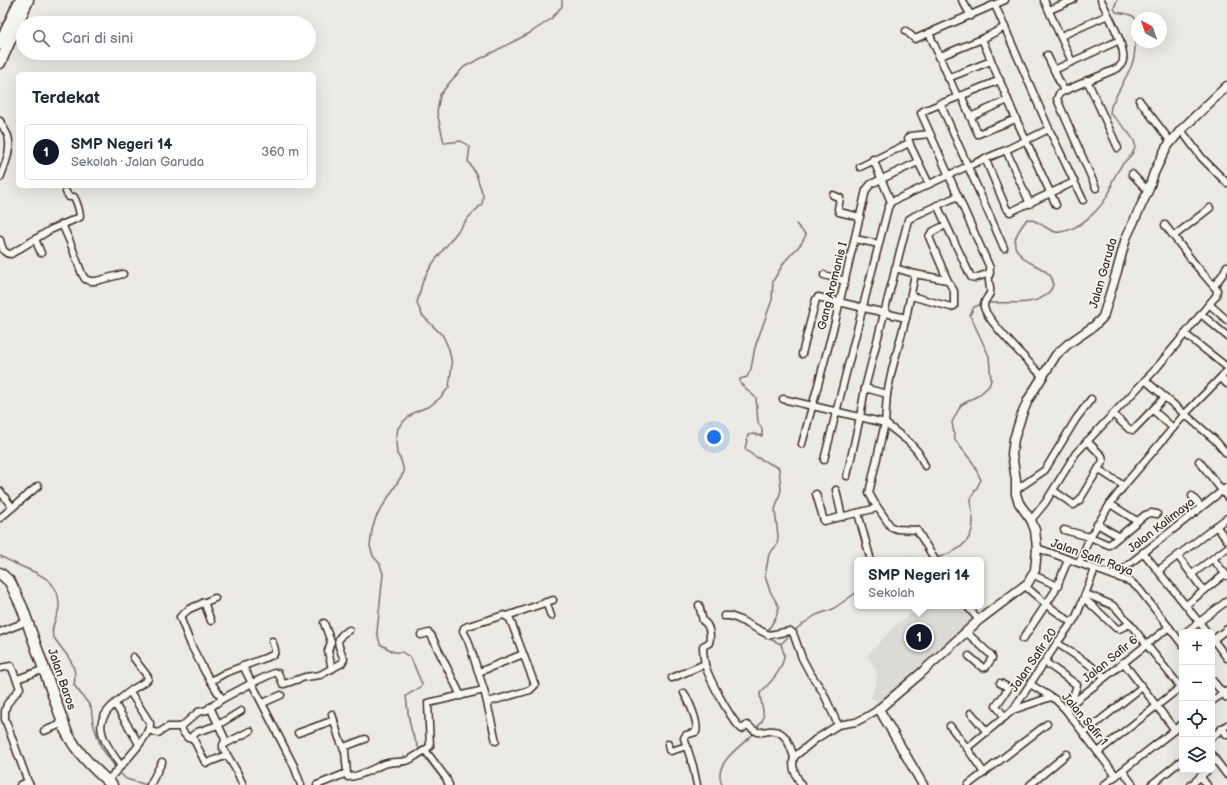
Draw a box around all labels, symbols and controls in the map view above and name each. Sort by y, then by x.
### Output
north arrow [1131,12,1167,48]
search box [16,16,316,60]
icon: search [30,27,52,49]
text: Cari di sini [62,29,133,48]
text: Terdekat [32,88,100,108]
text: SMP Negeri 14 [71,135,172,154]
text: 1 [43,144,49,160]
text: 360 m [261,144,299,160]
text: Sekolah · Jalan Garuda [71,154,204,170]
street label: Jalan Garuda [1086,236,1121,310]
street label: Gang Aromanis I [814,240,851,332]
your location [704,427,724,447]
street label: Jalan Kalimaya [1125,495,1198,556]
street label: Jalan Safir Raya [1049,536,1135,579]
popup [854,557,984,609]
text: SMP Negeri 14 [868,566,970,585]
text: Sekolah [868,585,915,601]
pin: 1 [906,622,932,652]
street label: Jalan Safir 20 [1007,626,1060,695]
map controls [1179,629,1215,773]
button: + [1179,629,1215,665]
street label: Jalan Safir 6 [1080,633,1141,686]
street label: Jalan Baros [44,646,79,712]
button: − [1179,665,1215,701]
street label: Jalan Safir 1 [1058,690,1111,749]
button: locate [1179,701,1215,737]
button: layers [1179,737,1215,773]

